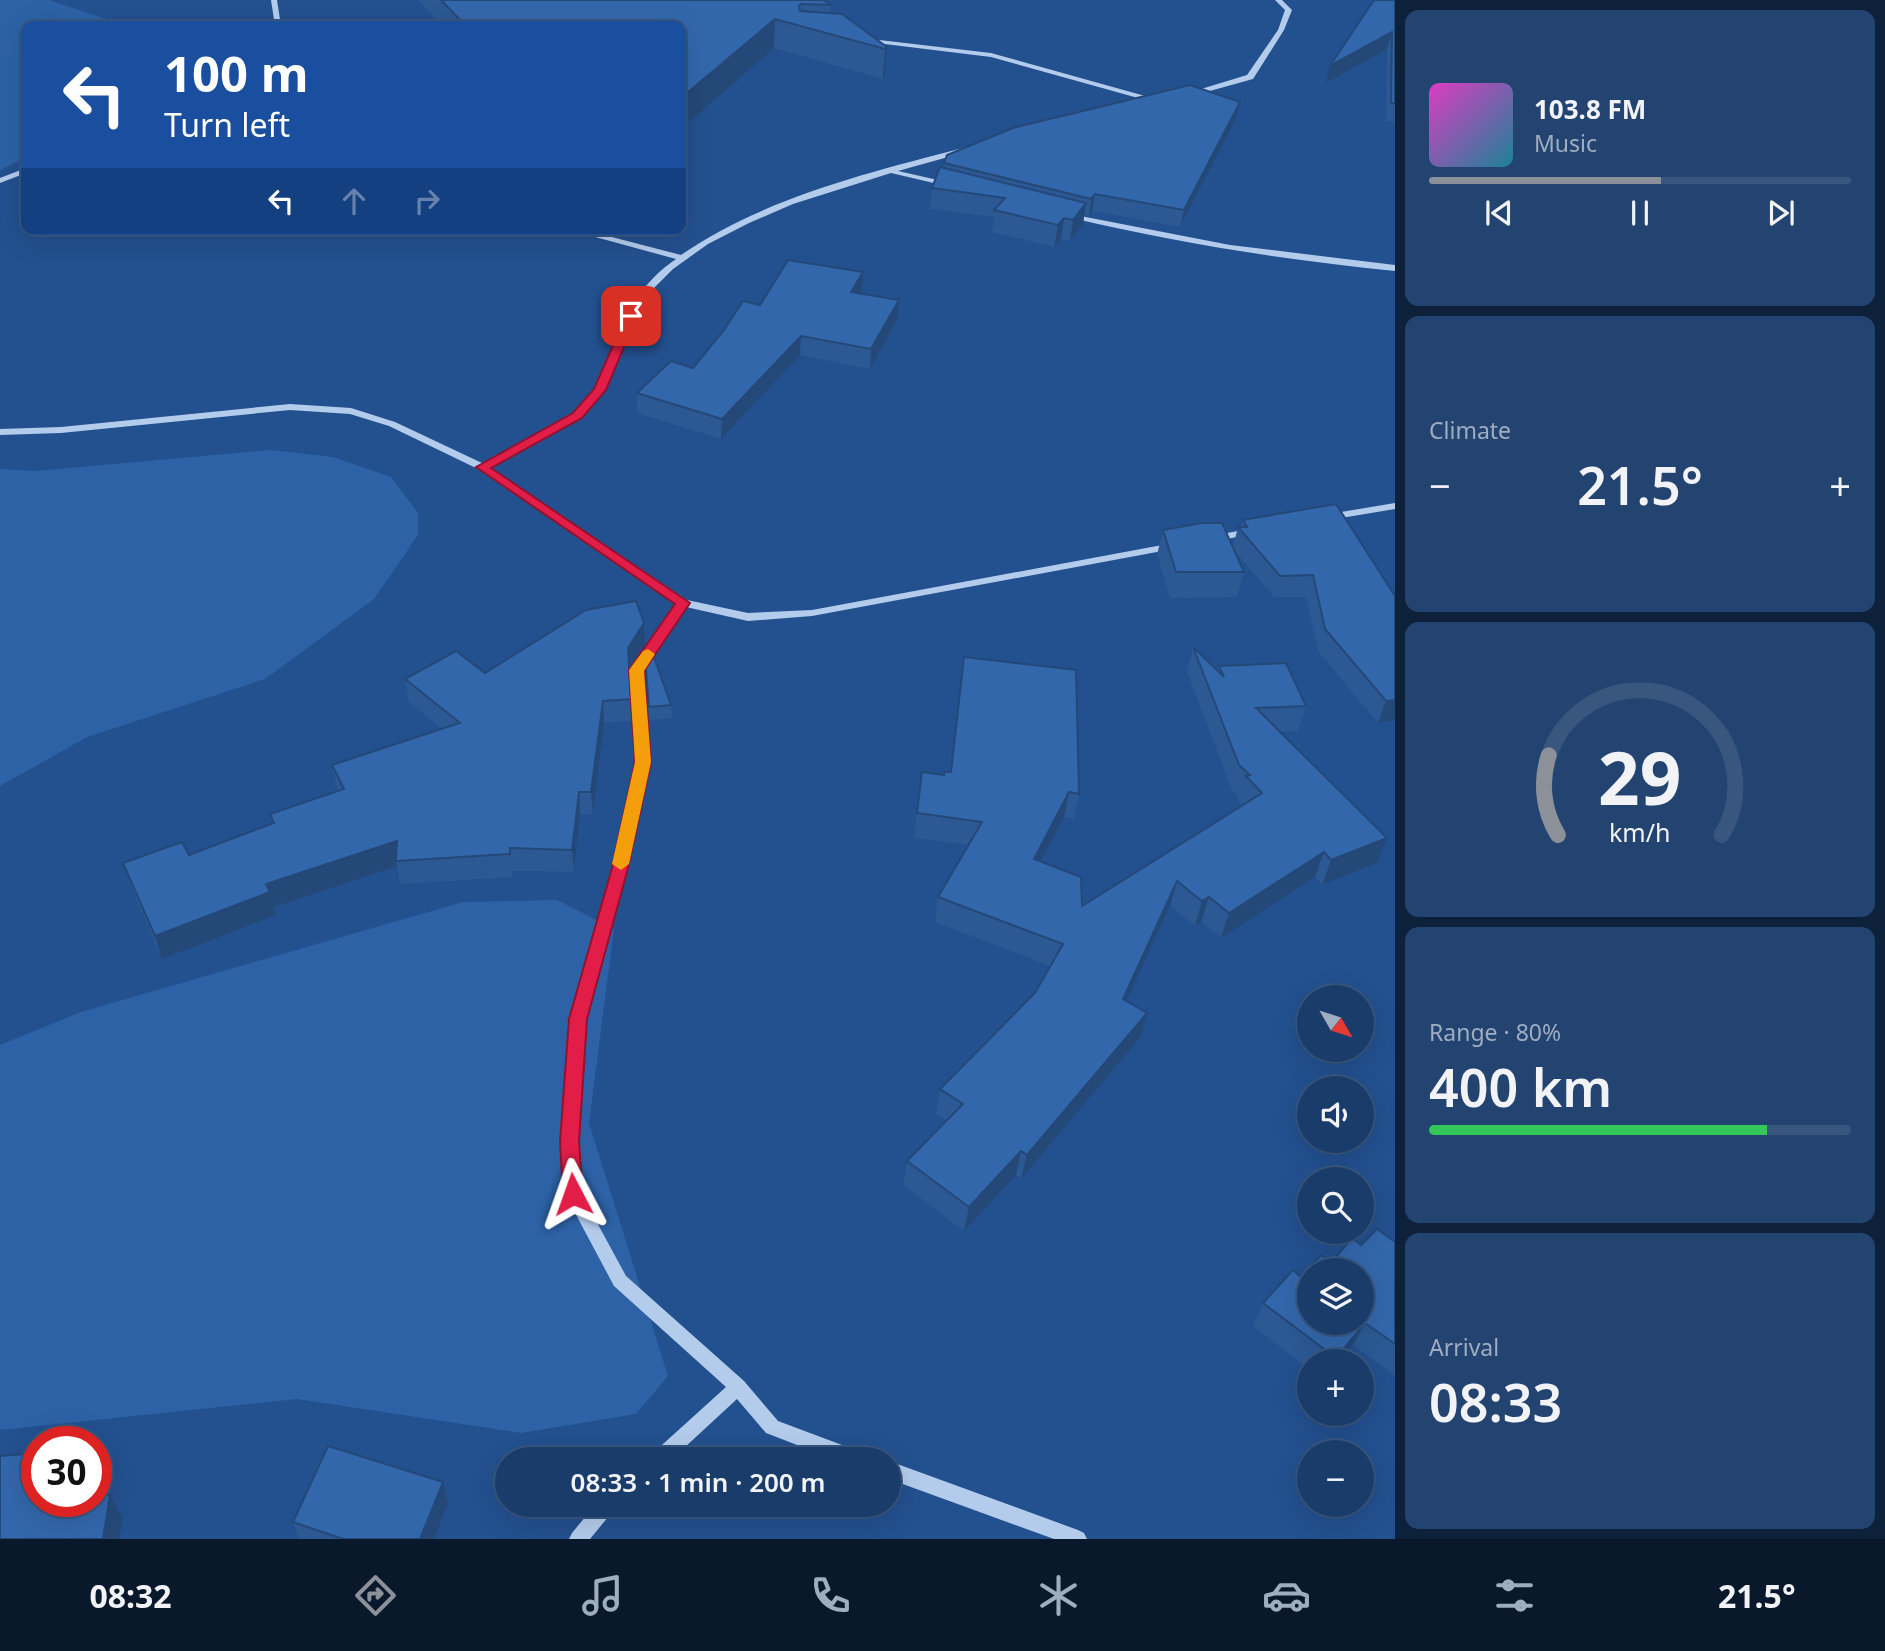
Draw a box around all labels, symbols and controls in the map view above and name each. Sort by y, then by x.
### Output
text: 100 m [164,40,309,106]
icon: left [49,49,140,140]
text: 103.8 FM [1534,91,1646,127]
text: Turn left [164,103,290,146]
text: Music [1534,127,1597,159]
icon: left [262,182,300,220]
icon: ahead [335,182,373,220]
icon: right [408,182,446,220]
icon: previous [1480,194,1518,232]
icon: pause [1621,194,1659,232]
icon: next [1762,194,1800,232]
pin [601,286,661,346]
icon: arrive [612,297,650,335]
text: Climate [1429,414,1511,446]
text: 21.5° [1577,449,1703,520]
text: − [1429,459,1451,511]
text: + [1829,459,1851,511]
text: 29 [1598,728,1682,827]
text: km/h [1609,815,1671,849]
north arrow [1297,985,1374,1062]
map controls [1297,985,1374,1517]
text: Range · 80% [1429,1016,1561,1048]
text: 400 km [1429,1051,1612,1122]
button: sound [1297,1076,1374,1153]
position arrow [536,1157,610,1231]
button: search [1297,1167,1374,1244]
button: layers [1297,1258,1374,1335]
text: Arrival [1429,1331,1499,1363]
button: + [1297,1349,1374,1426]
text: 08:33 [1429,1366,1562,1437]
speed limit sign: 30 [21,1426,112,1517]
button: − [1297,1440,1374,1517]
text: 08:33 · 1 min · 200 m [571,1464,825,1500]
icon: directions [351,1571,400,1620]
icon: music [578,1571,627,1620]
icon: phone [806,1571,855,1620]
icon: climate [1034,1571,1083,1620]
icon: car [1262,1571,1311,1620]
icon: filters [1490,1571,1539,1620]
text: 08:32 [89,1574,172,1617]
text: 21.5° [1718,1574,1796,1617]

